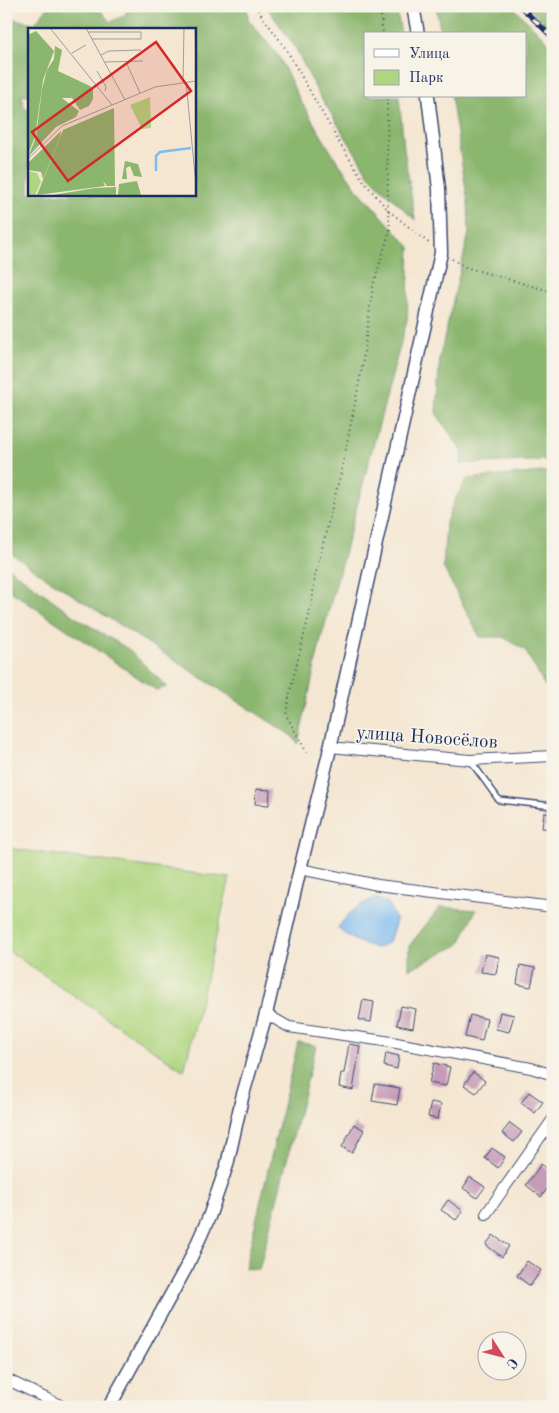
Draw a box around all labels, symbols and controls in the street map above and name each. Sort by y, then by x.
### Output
inset map [28,28,195,195]
legend [364,32,526,98]
text: Улица [409,47,450,62]
text: Парк [409,71,444,86]
street label: улица Новосёлов [355,724,498,753]
north arrow [476,1330,526,1380]
text: С [503,1355,520,1371]

